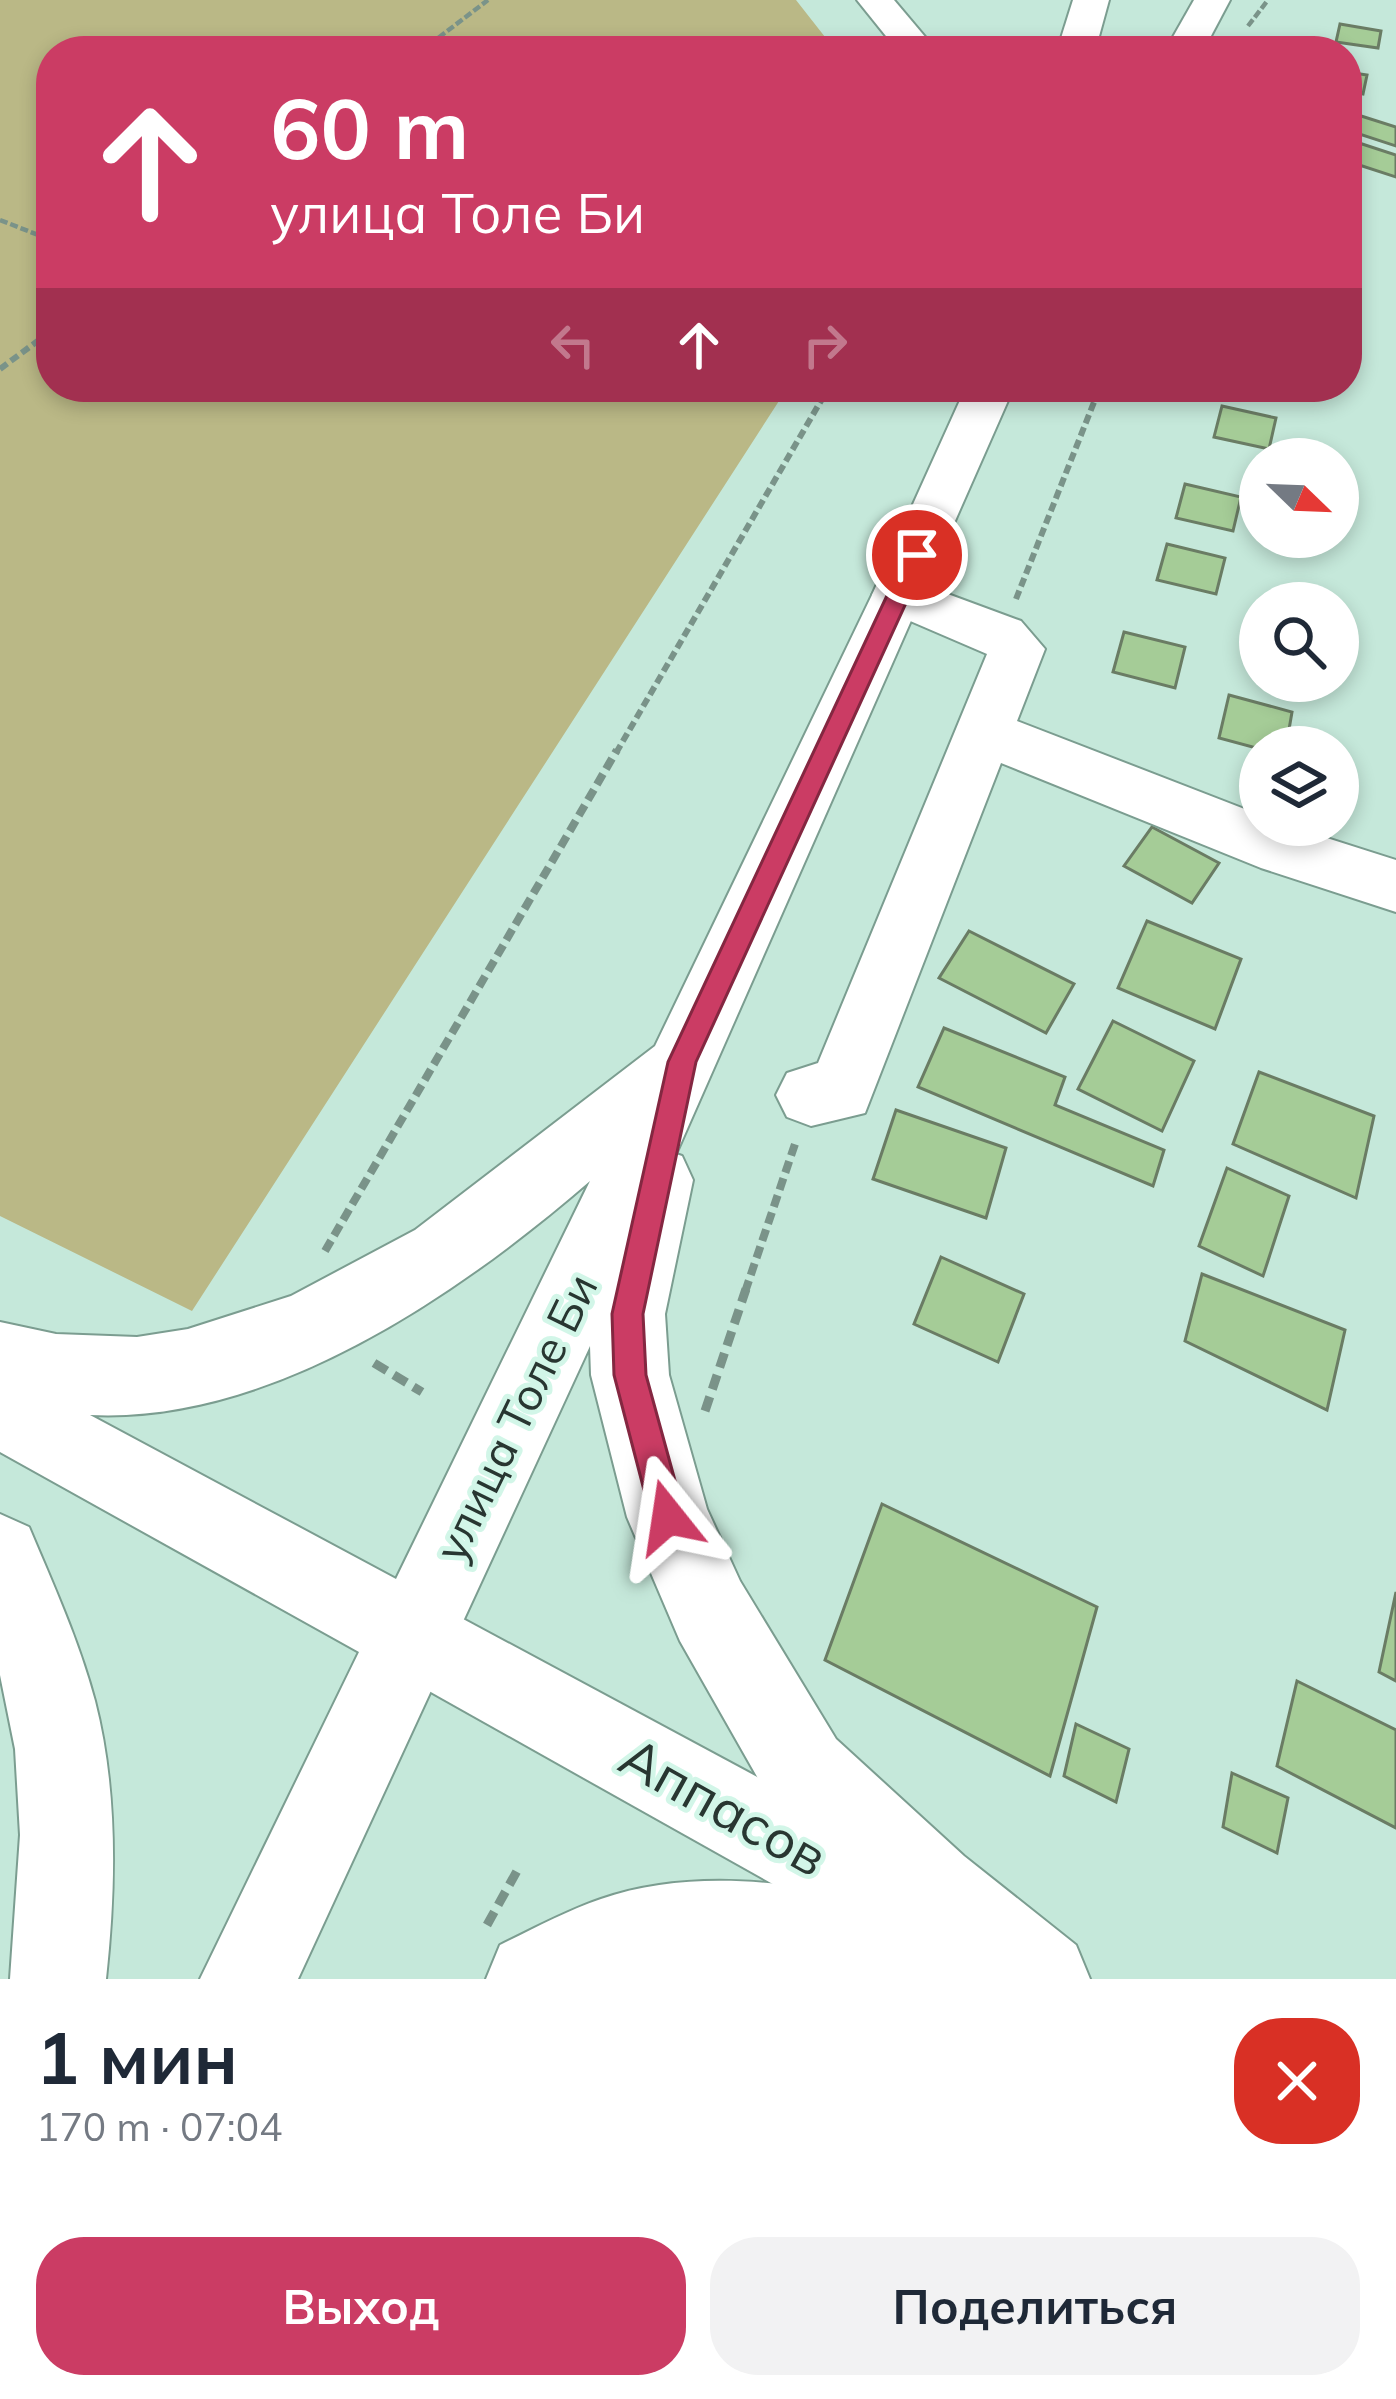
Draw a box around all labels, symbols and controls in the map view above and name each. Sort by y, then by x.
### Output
text: 60 m [270,75,469,180]
icon: ahead [72,84,228,240]
text: улица Толе Би [270,179,645,247]
icon: left [540,312,606,378]
icon: ahead [666,312,732,378]
icon: right [792,312,858,378]
north arrow [1239,438,1359,558]
map controls [1239,438,1359,846]
pin [866,504,968,606]
icon: arrive [884,522,950,588]
button: search [1239,582,1359,702]
button: layers [1239,726,1359,846]
street label: улица Толе Би [421,1264,609,1570]
position arrow [605,1454,731,1580]
street label: Аппасов [609,1722,839,1890]
text: 1 мин [36,2012,238,2102]
button: close [1234,2018,1360,2144]
text: 170 m · 07:04 [36,2102,282,2151]
button: Выход [36,2237,686,2375]
button: Поделиться [710,2237,1360,2375]

